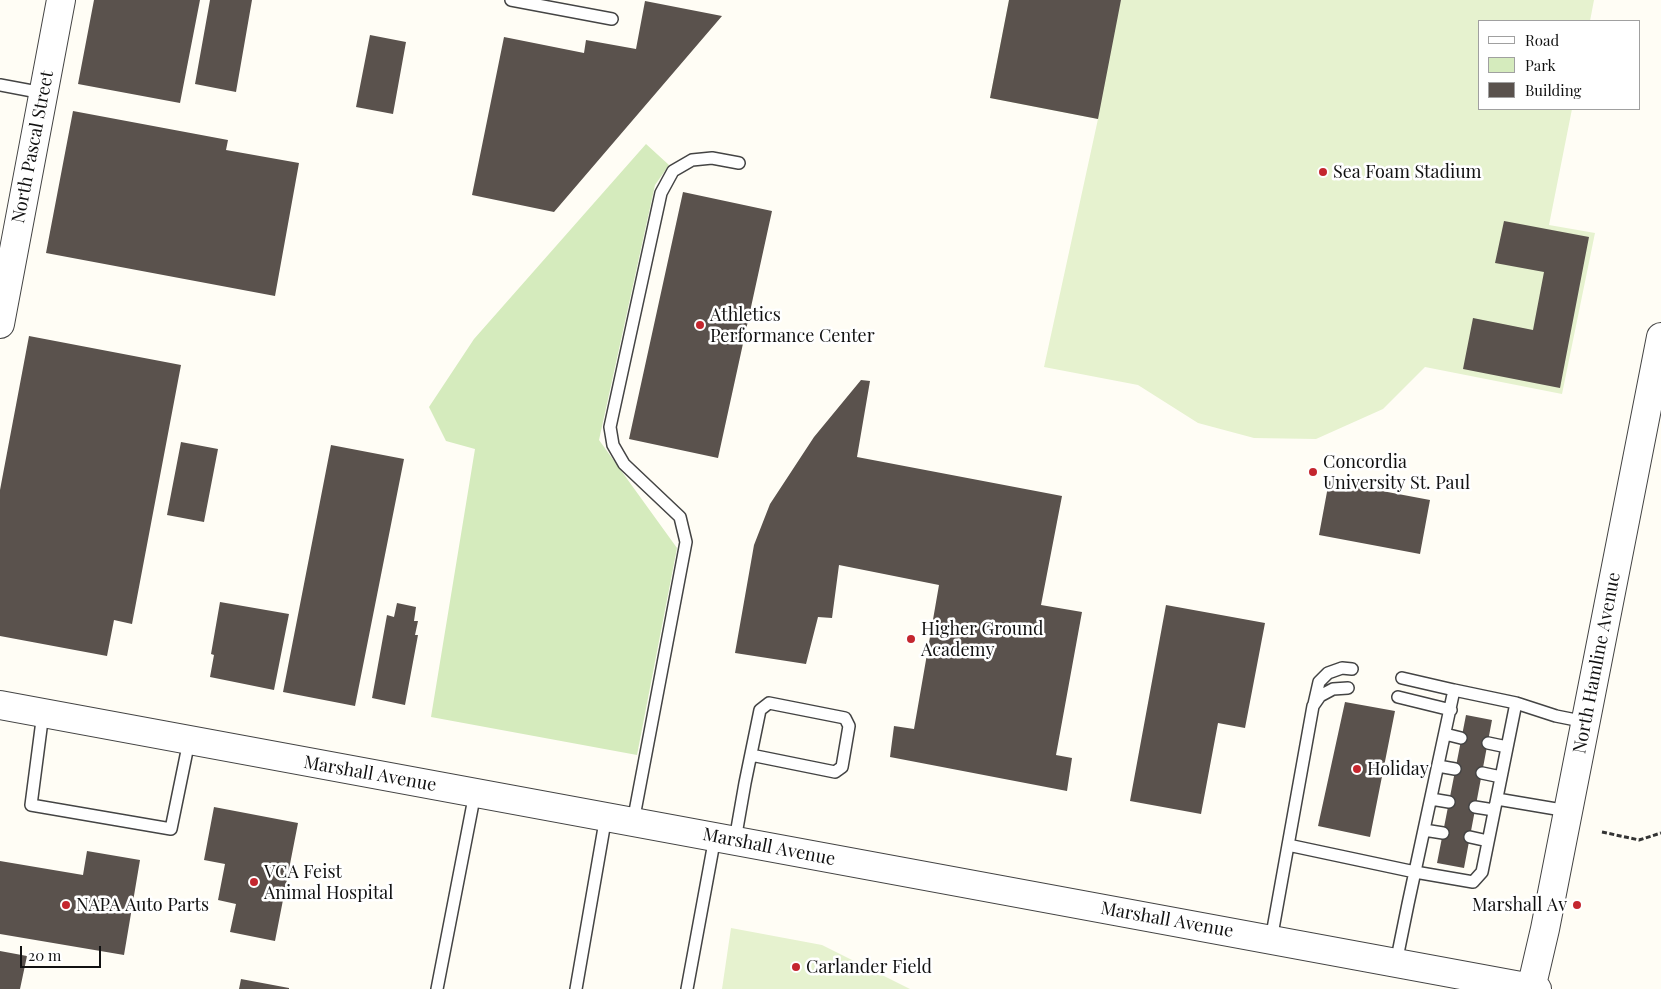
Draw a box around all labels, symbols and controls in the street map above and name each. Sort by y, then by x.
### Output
legend [1478,20,1641,110]
text: Road [1525,30,1559,50]
text: Park [1525,55,1556,75]
street label: North Pascal Street [8,69,58,225]
text: Building [1525,80,1581,100]
place label: Sea Foam Stadium [1333,161,1482,183]
marker: Sea Foam Stadium [1317,166,1329,178]
place label: Athletics Performance Center [710,304,875,346]
marker: Athletics Performance Center [694,319,706,331]
place label: Concordia University St. Paul [1323,451,1470,494]
marker: Concordia University St. Paul [1307,466,1319,478]
street label: North Hamline Avenue [1569,570,1625,756]
place label: Higher Ground Academy [921,618,1043,660]
marker: Higher Ground Academy [905,633,917,645]
street label: Marshall Avenue [302,752,438,796]
place label: Holiday [1367,758,1429,780]
marker: Holiday [1351,763,1363,775]
street label: Marshall Avenue [701,824,837,870]
place label: VCA Feist Animal Hospital [264,861,393,904]
marker: VCA Feist Animal Hospital [248,876,260,888]
place label: NAPA Auto Parts [76,894,209,916]
place label: Marshall Av [1472,894,1567,916]
street label: Marshall Avenue [1099,898,1235,942]
marker: NAPA Auto Parts [60,899,72,911]
marker: Marshall Av [1571,899,1583,911]
scale bar [22,936,104,968]
text: 20 m [28,945,61,965]
place label: Carlander Field [806,956,932,978]
marker: Carlander Field [790,961,802,973]

